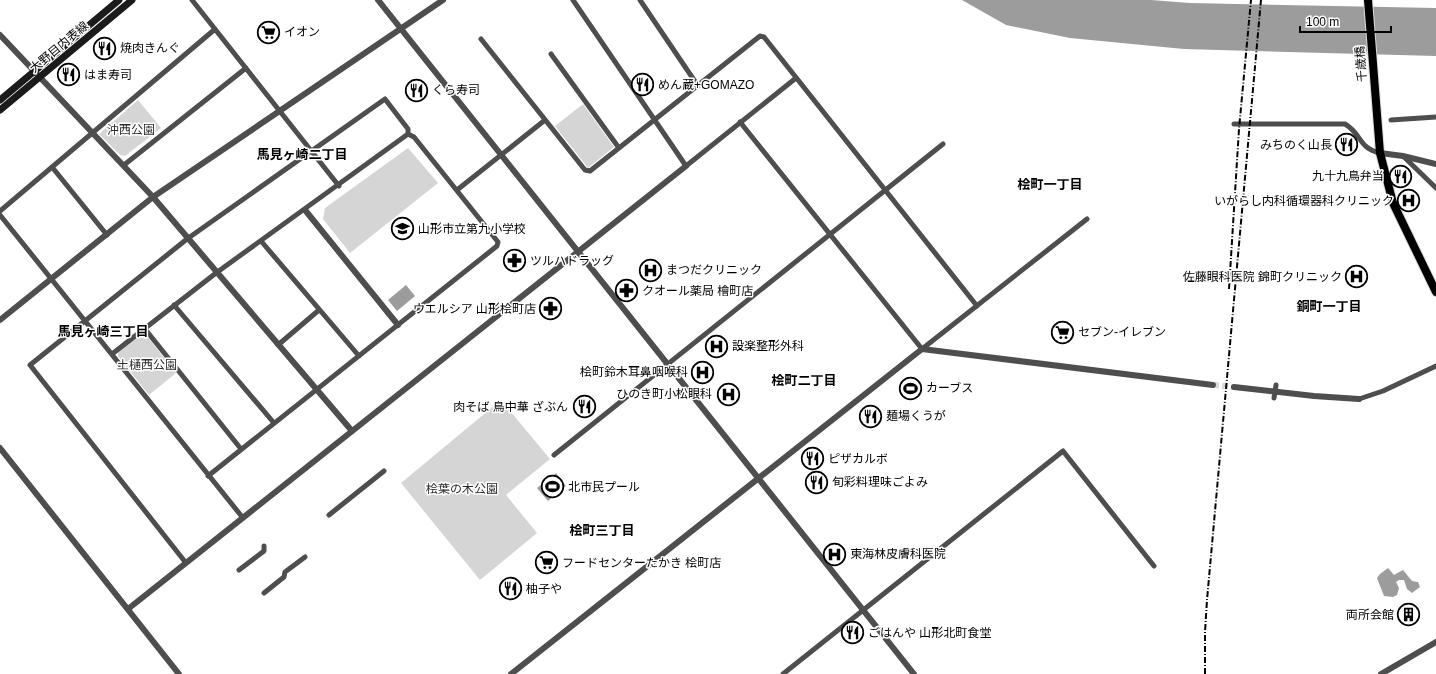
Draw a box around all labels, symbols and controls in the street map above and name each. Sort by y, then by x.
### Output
scale bar [1300,8,1391,34]
text: 100 m [1306,15,1339,29]
street label: 大野目内表線 [27,18,91,76]
supermarket icon: イオン [256,19,282,45]
place label: イオン [284,25,320,39]
restaurant icon: 焼肉きんぐ [91,35,117,61]
place label: 焼肉きんぐ [120,41,180,55]
street label: 千歳橋 [1353,46,1369,82]
restaurant icon: はま寿司 [56,62,82,88]
place label: はま寿司 [84,68,132,82]
restaurant icon: めん蔵+GOMAZO [630,72,656,98]
restaurant icon: くら寿司 [404,77,430,103]
place label: めん蔵+GOMAZO [658,78,754,92]
place label: くら寿司 [432,83,480,97]
park label: 沖西公園 [107,123,155,137]
restaurant icon: みちのく山長 [1334,132,1360,158]
place label: みちのく山長 [1260,138,1332,152]
district label: 馬見ヶ崎二丁目 [256,147,348,162]
restaurant icon: 九十九鳥弁当 [1387,163,1413,189]
place label: 九十九鳥弁当 [1312,169,1384,183]
district label: 桧町一丁目 [1017,177,1083,192]
hospital icon: いがらし内科循環器科クリニック [1396,188,1422,214]
place label: いがらし内科循環器科クリニック [1214,194,1394,208]
school or university icon: 山形市立第九小学校 [390,216,416,242]
place label: 山形市立第九小学校 [418,222,526,236]
pharmacy icon: ツルハドラッグ [501,248,527,274]
place label: ツルハドラッグ [530,254,614,268]
hospital icon: まつだクリニック [638,257,664,283]
place label: まつだクリニック [666,263,762,277]
hospital icon: 佐藤眼科医院 錦町クリニック [1344,264,1370,290]
place label: 佐藤眼科医院 錦町クリニック [1183,270,1342,284]
pharmacy icon: クオール薬局 檜町店 [613,278,639,304]
place label: クオール薬局 檜町店 [642,284,753,298]
pharmacy icon: ウエルシア 山形桧町店 [538,296,564,322]
district label: 銅町一丁目 [1296,299,1362,314]
place label: ウエルシア 山形桧町店 [413,302,536,316]
supermarket icon: セブン-イレブン [1050,319,1076,345]
district label: 馬見ヶ崎三丁目 [57,324,149,339]
place label: セブン-イレブン [1078,325,1166,339]
hospital icon: 設楽整形外科 [704,333,730,359]
place label: 設楽整形外科 [732,339,804,353]
park label: 土樋西公園 [117,358,177,372]
hospital icon: 桧町鈴木耳鼻咽喉科 [690,359,716,385]
place label: 桧町鈴木耳鼻咽喉科 [580,365,688,379]
district label: 桧町二丁目 [771,373,837,388]
sports icon: カーブス [897,375,923,401]
hospital icon: ひのき町小松眼科 [715,381,741,407]
place label: カーブス [926,381,973,395]
place label: ひのき町小松眼科 [616,387,712,401]
restaurant icon: 肉そば 鳥中華 ざぶん [571,394,597,420]
place label: 肉そば 鳥中華 ざぶん [453,400,568,414]
restaurant icon: 麺場くうが [857,403,883,429]
place label: 麺場くうが [886,409,946,423]
restaurant icon: ピザカルボ [799,446,825,472]
place label: ピザカルボ [828,452,888,466]
restaurant icon: 旬彩料理味ごよみ [804,469,830,495]
sports icon: 北市民プール [539,474,565,500]
place label: 旬彩料理味ごよみ [832,475,928,489]
place label: 北市民プール [568,480,640,494]
park label: 桧葉の木公園 [426,482,498,496]
district label: 桧町三丁目 [569,523,635,538]
hospital icon: 東海林皮膚科医院 [822,541,848,567]
place label: 東海林皮膚科医院 [850,547,946,561]
supermarket icon: フードセンターたかき 桧町店 [534,550,560,576]
place label: フードセンターたかき 桧町店 [562,556,721,570]
restaurant icon: 柚子や [497,576,523,602]
place label: 柚子や [526,582,562,596]
building icon: 両所会館 [1396,602,1422,628]
place label: 両所会館 [1346,608,1394,622]
restaurant icon: ごはんや 山形北町食堂 [840,620,866,646]
place label: ごはんや 山形北町食堂 [868,626,991,640]

